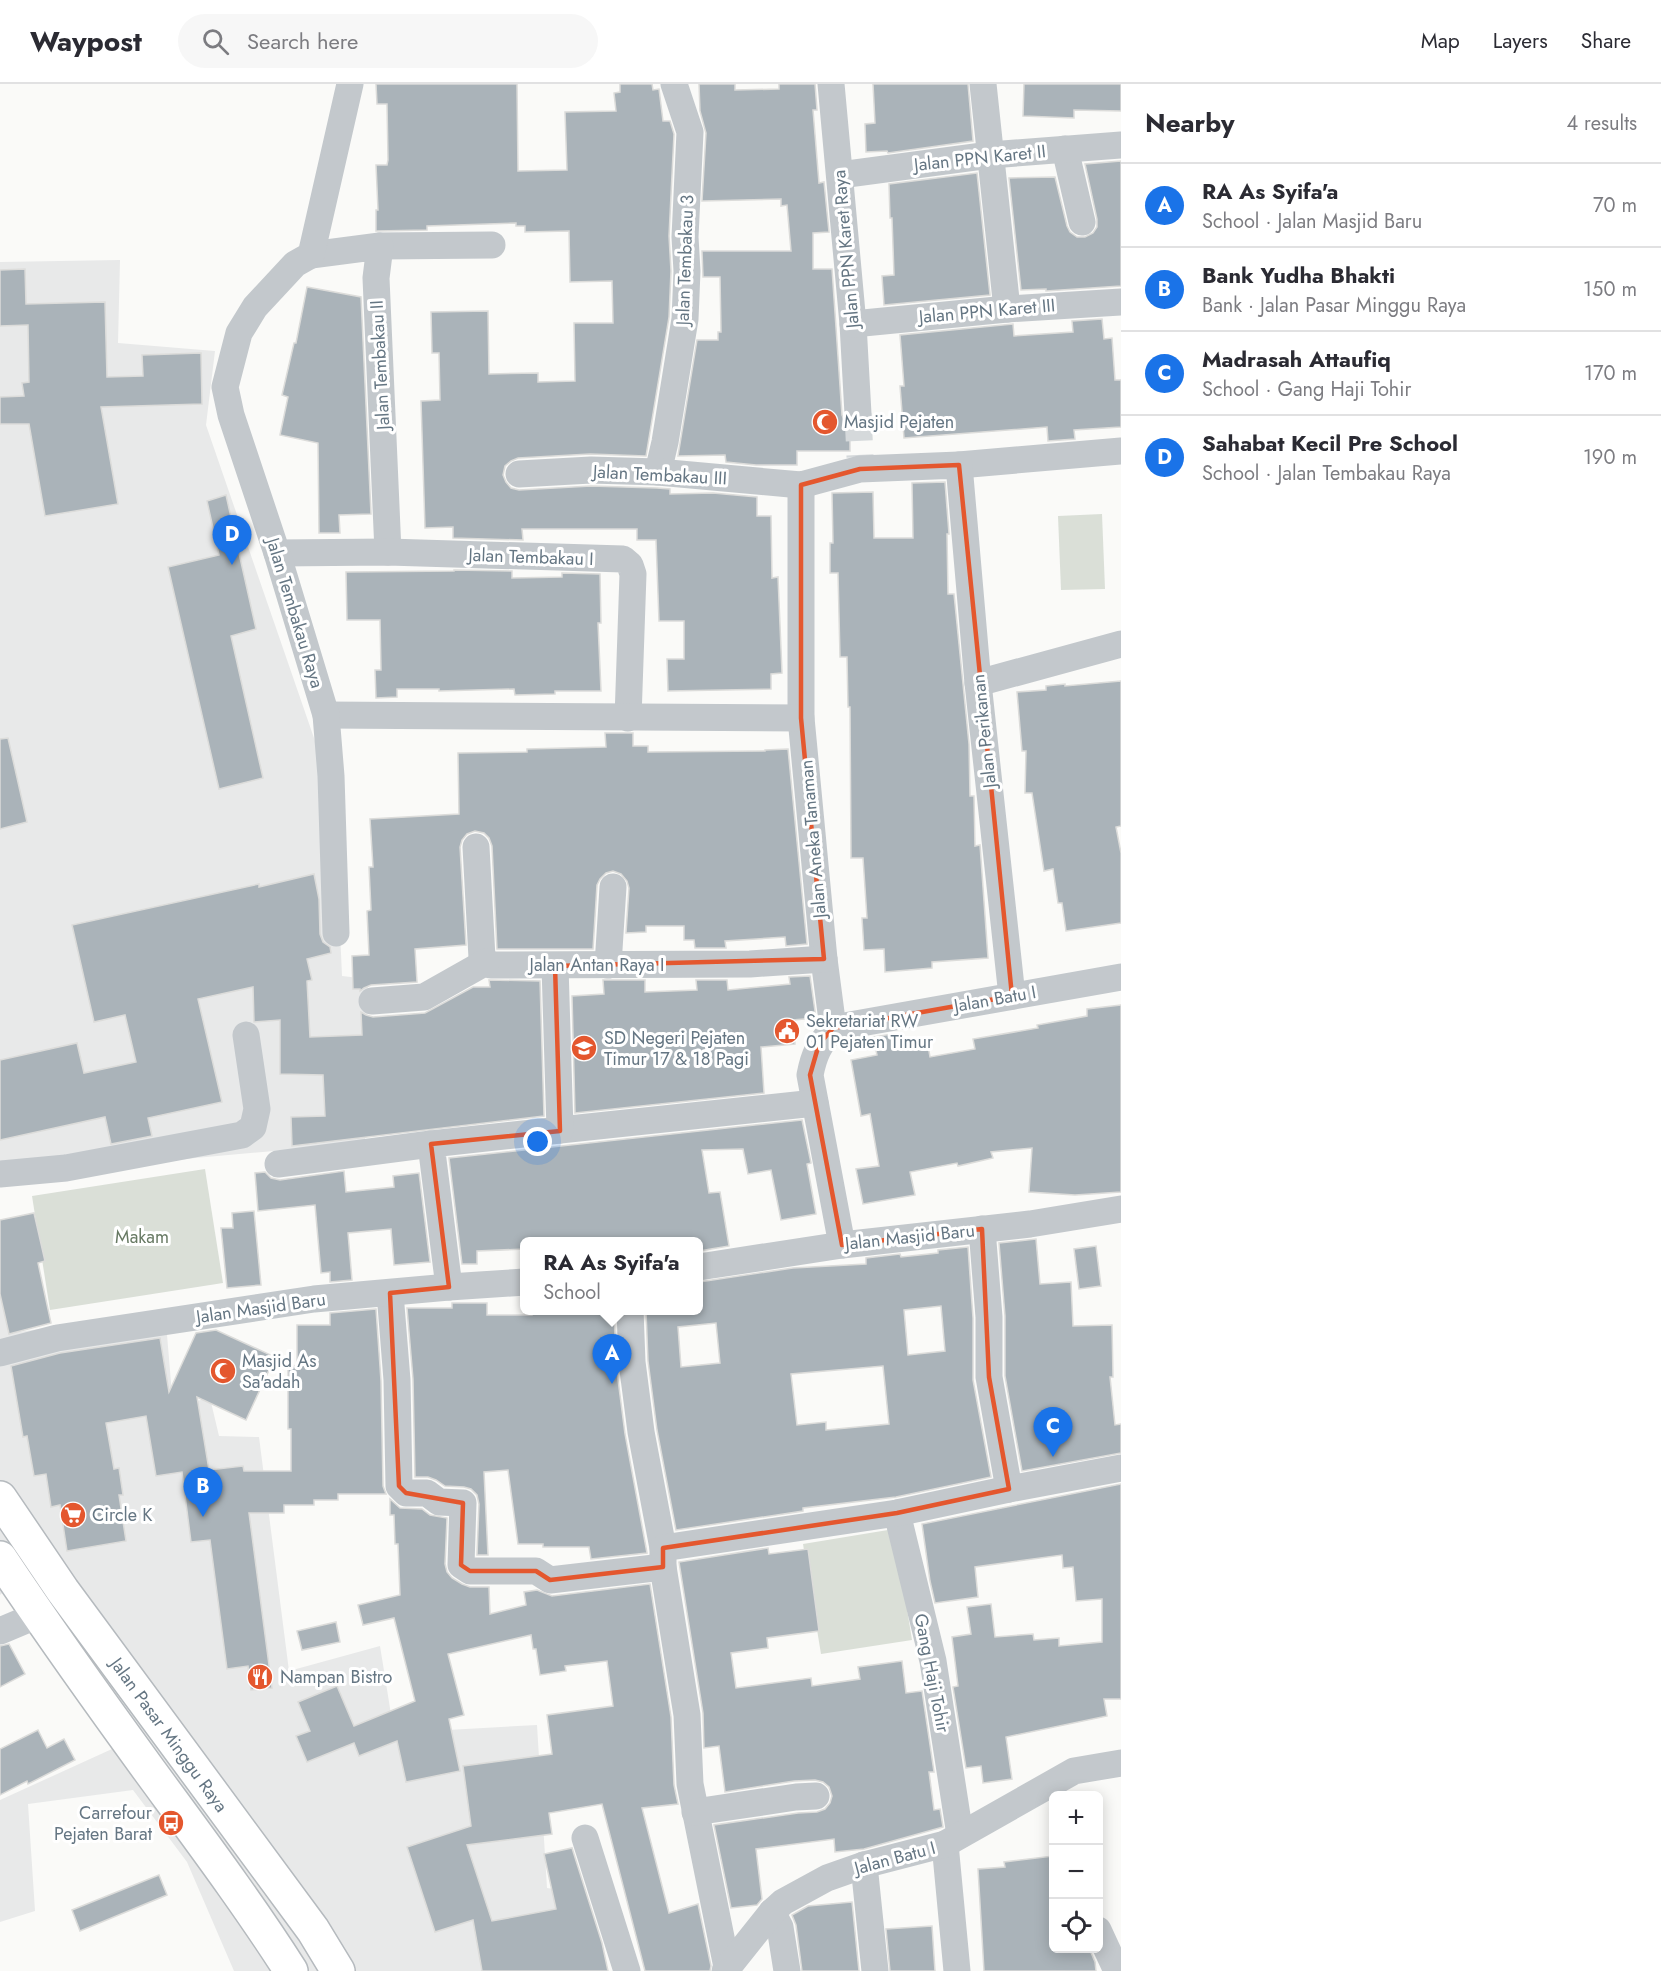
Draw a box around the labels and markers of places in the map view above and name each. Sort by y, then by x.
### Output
mosque icon: Masjid Pejaten [810,407,840,437]
place label: Masjid Pejaten [844,409,954,435]
pin: D [212,516,252,565]
place label: Sekretariat RW 01 Pejaten Timur [806,1008,934,1055]
public building icon: Sekretariat RW 01 Pejaten Timur [772,1016,802,1046]
place label: SD Negeri Pejaten Timur 17 & 18 Pagi [604,1025,749,1072]
school or university icon: SD Negeri Pejaten Timur 17 & 18 Pagi [569,1033,599,1063]
pin: A [592,1334,632,1384]
place label: Masjid As Sa'adah [242,1348,316,1395]
mosque icon: Masjid As Sa'adah [208,1356,238,1386]
pin: C [1034,1408,1072,1457]
pin: B [184,1468,222,1517]
supermarket icon: Circle K [58,1500,88,1530]
place label: Circle K [92,1502,153,1528]
restaurant icon: Nampan Bistro [245,1662,275,1692]
place label: Nampan Bistro [280,1664,393,1690]
place label: Carrefour Pejaten Barat [54,1800,153,1847]
bus stop icon: Carrefour Pejaten Barat [156,1808,186,1838]

